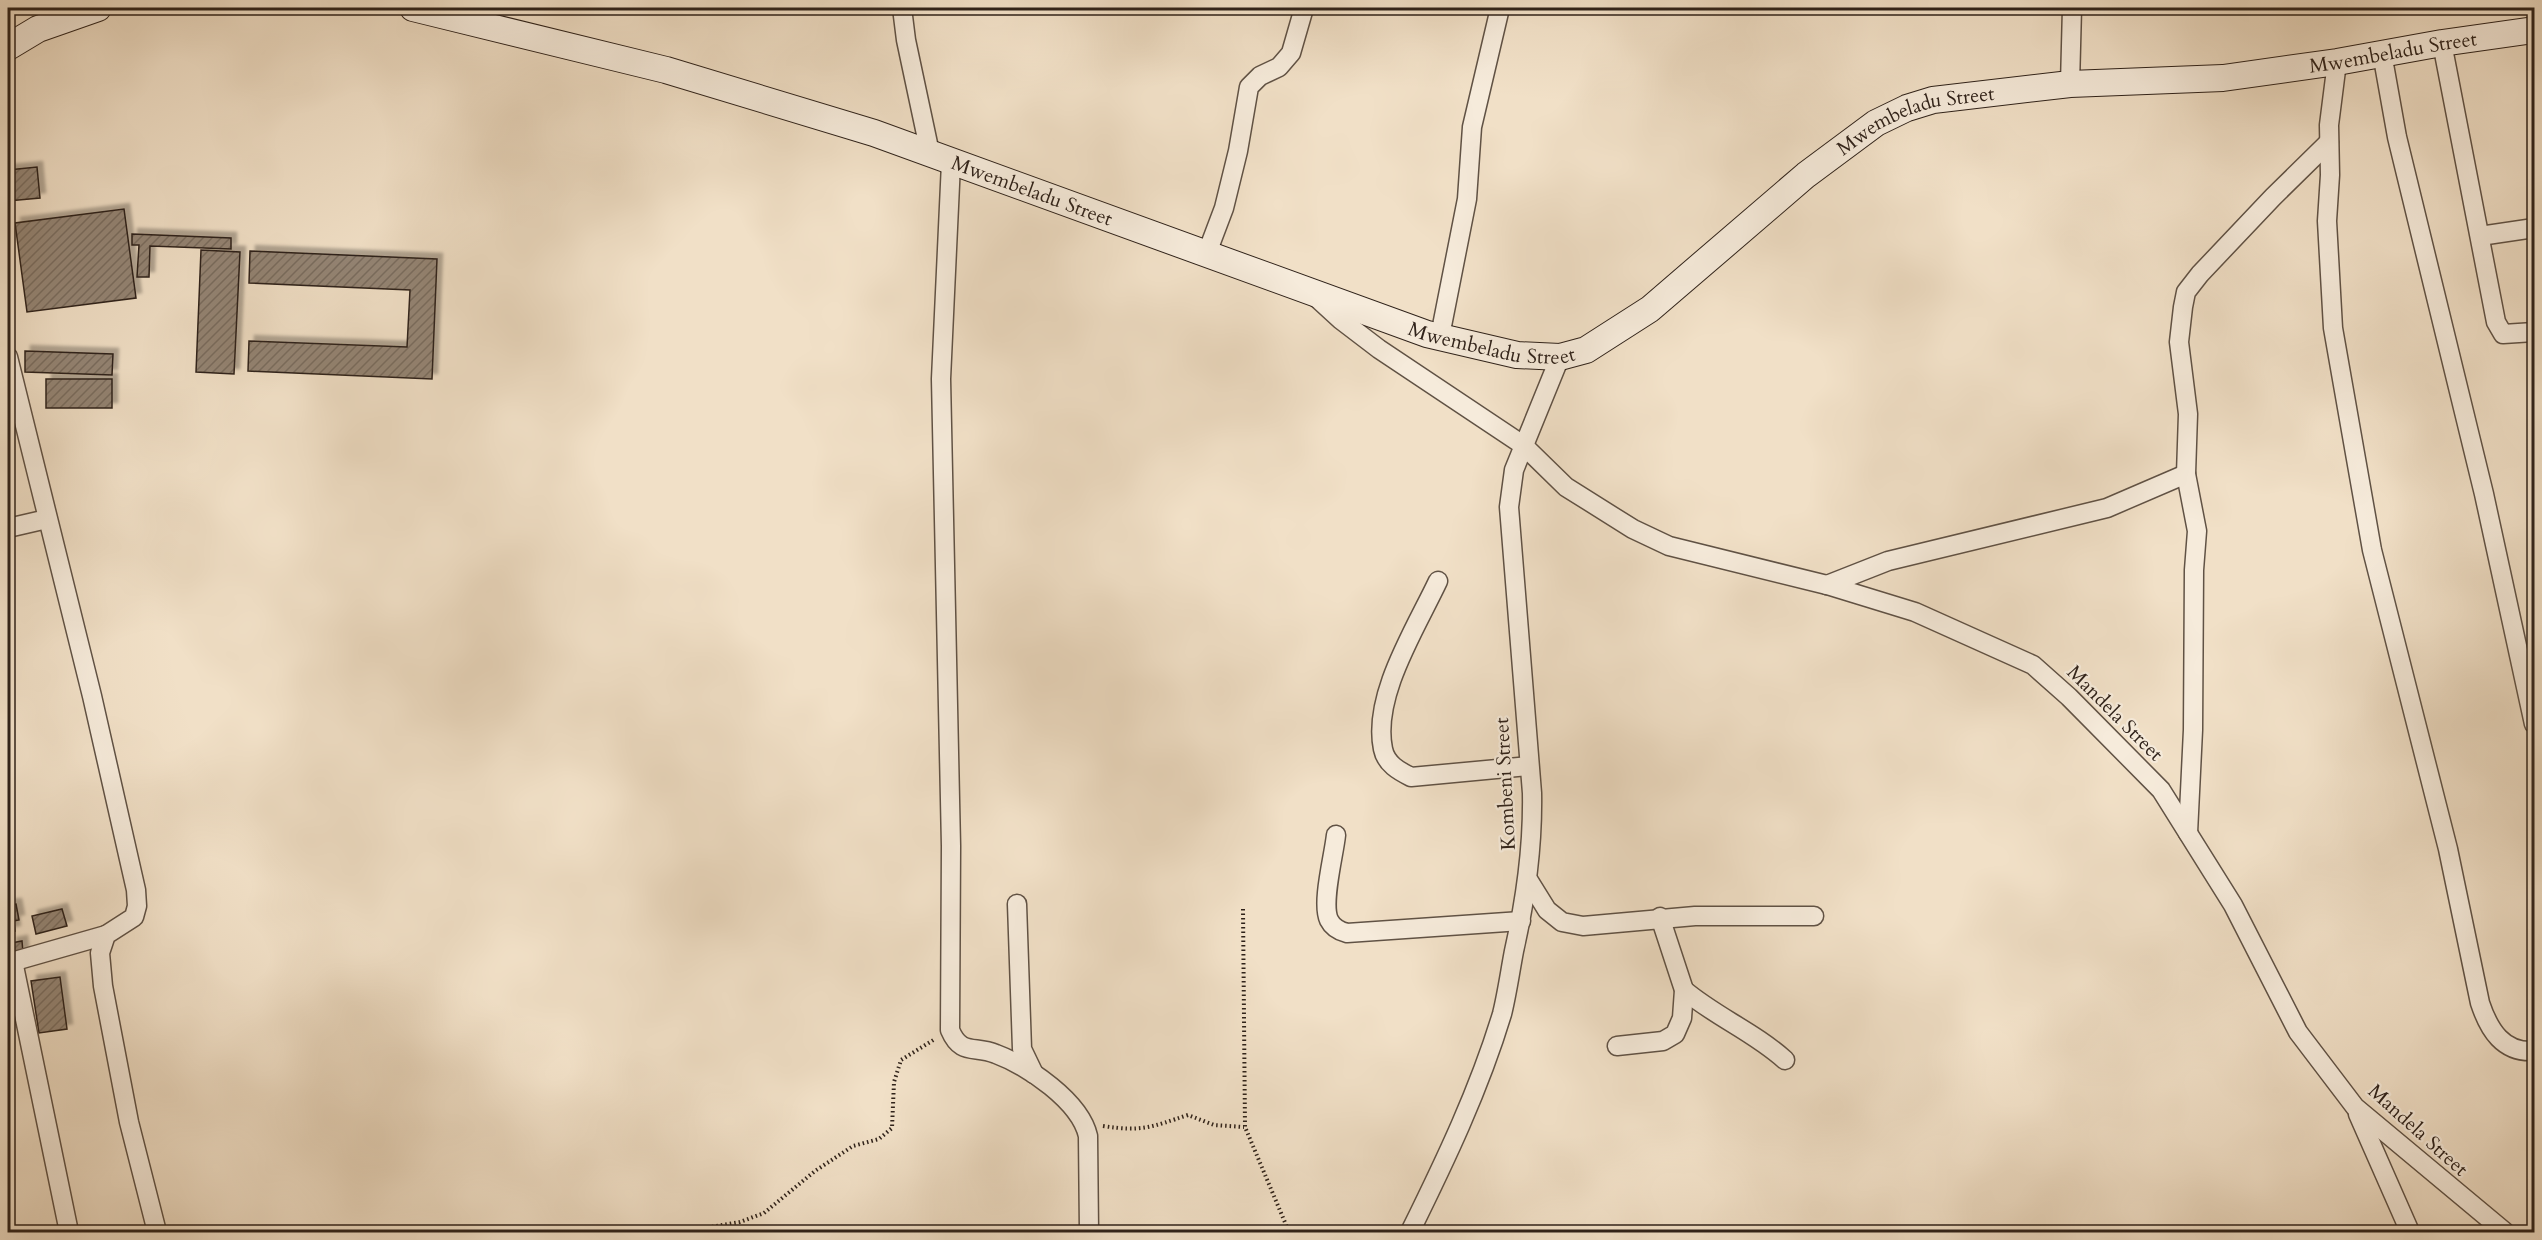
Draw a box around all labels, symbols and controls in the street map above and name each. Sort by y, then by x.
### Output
street label: Mwembeladu Street [2307,25,2479,79]
street label: Mwembeladu Street [1831,79,1997,161]
street label: Mwembeladu Street [948,149,1117,232]
street label: Mwembeladu Street [1404,315,1579,370]
street label: Mandela Street [2061,659,2169,767]
street label: Kombeni Street [1488,716,1522,851]
street label: Mandela Street [2362,1078,2474,1183]

